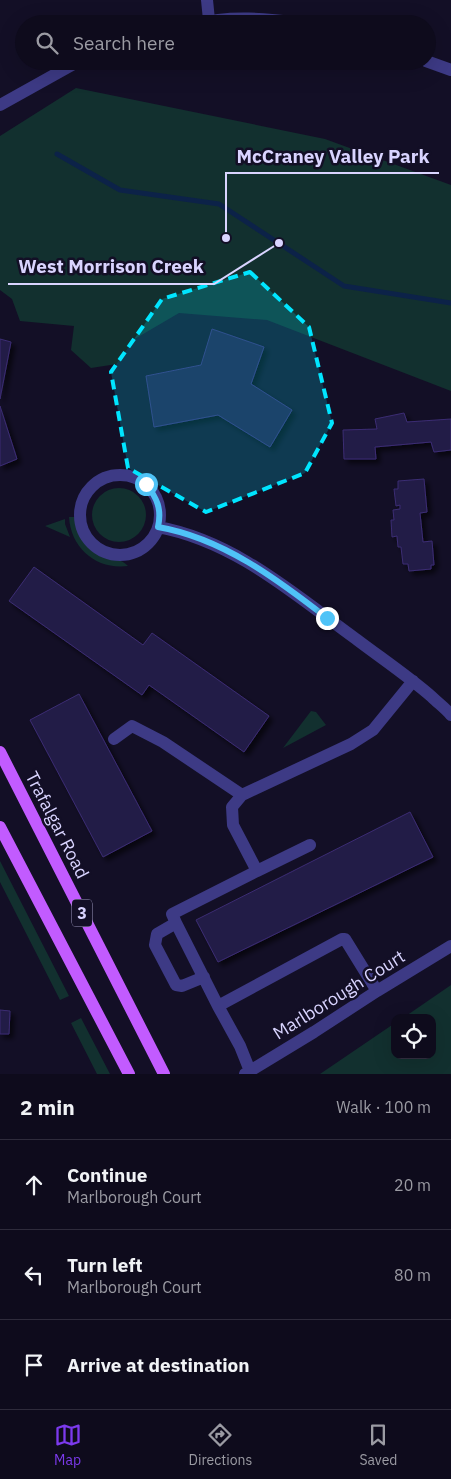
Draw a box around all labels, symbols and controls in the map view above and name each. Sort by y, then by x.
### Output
search box [15,15,436,70]
icon: search [33,29,61,57]
text: Search here [73,31,175,55]
callout: McCraney Valley Park [226,139,439,173]
text: McCraney Valley Park [236,144,430,168]
callout: West Morrison Creek [8,250,214,284]
text: West Morrison Creek [18,254,204,278]
route start [135,473,158,496]
route end [316,607,339,630]
street label: Trafalgar Road [21,767,94,882]
road number: 3 [72,900,92,926]
street label: Marlborough Court [268,945,409,1044]
map controls [391,1014,436,1059]
button: locate [391,1014,436,1059]
text: 2 min [20,1093,75,1121]
text: Walk · 100 m [336,1097,431,1117]
text: Continue [67,1163,147,1187]
icon: ahead [20,1171,48,1199]
text: 20 m [394,1175,431,1195]
text: Marlborough Court [67,1187,202,1207]
text: Turn left [67,1253,143,1277]
icon: left [20,1261,48,1289]
text: 80 m [394,1265,431,1285]
text: Marlborough Court [67,1277,202,1297]
icon: arrive [20,1351,48,1379]
text: Arrive at destination [67,1353,250,1377]
tab: Map [54,1421,82,1469]
tab: Directions [189,1421,252,1469]
tab: Saved [359,1421,397,1469]

